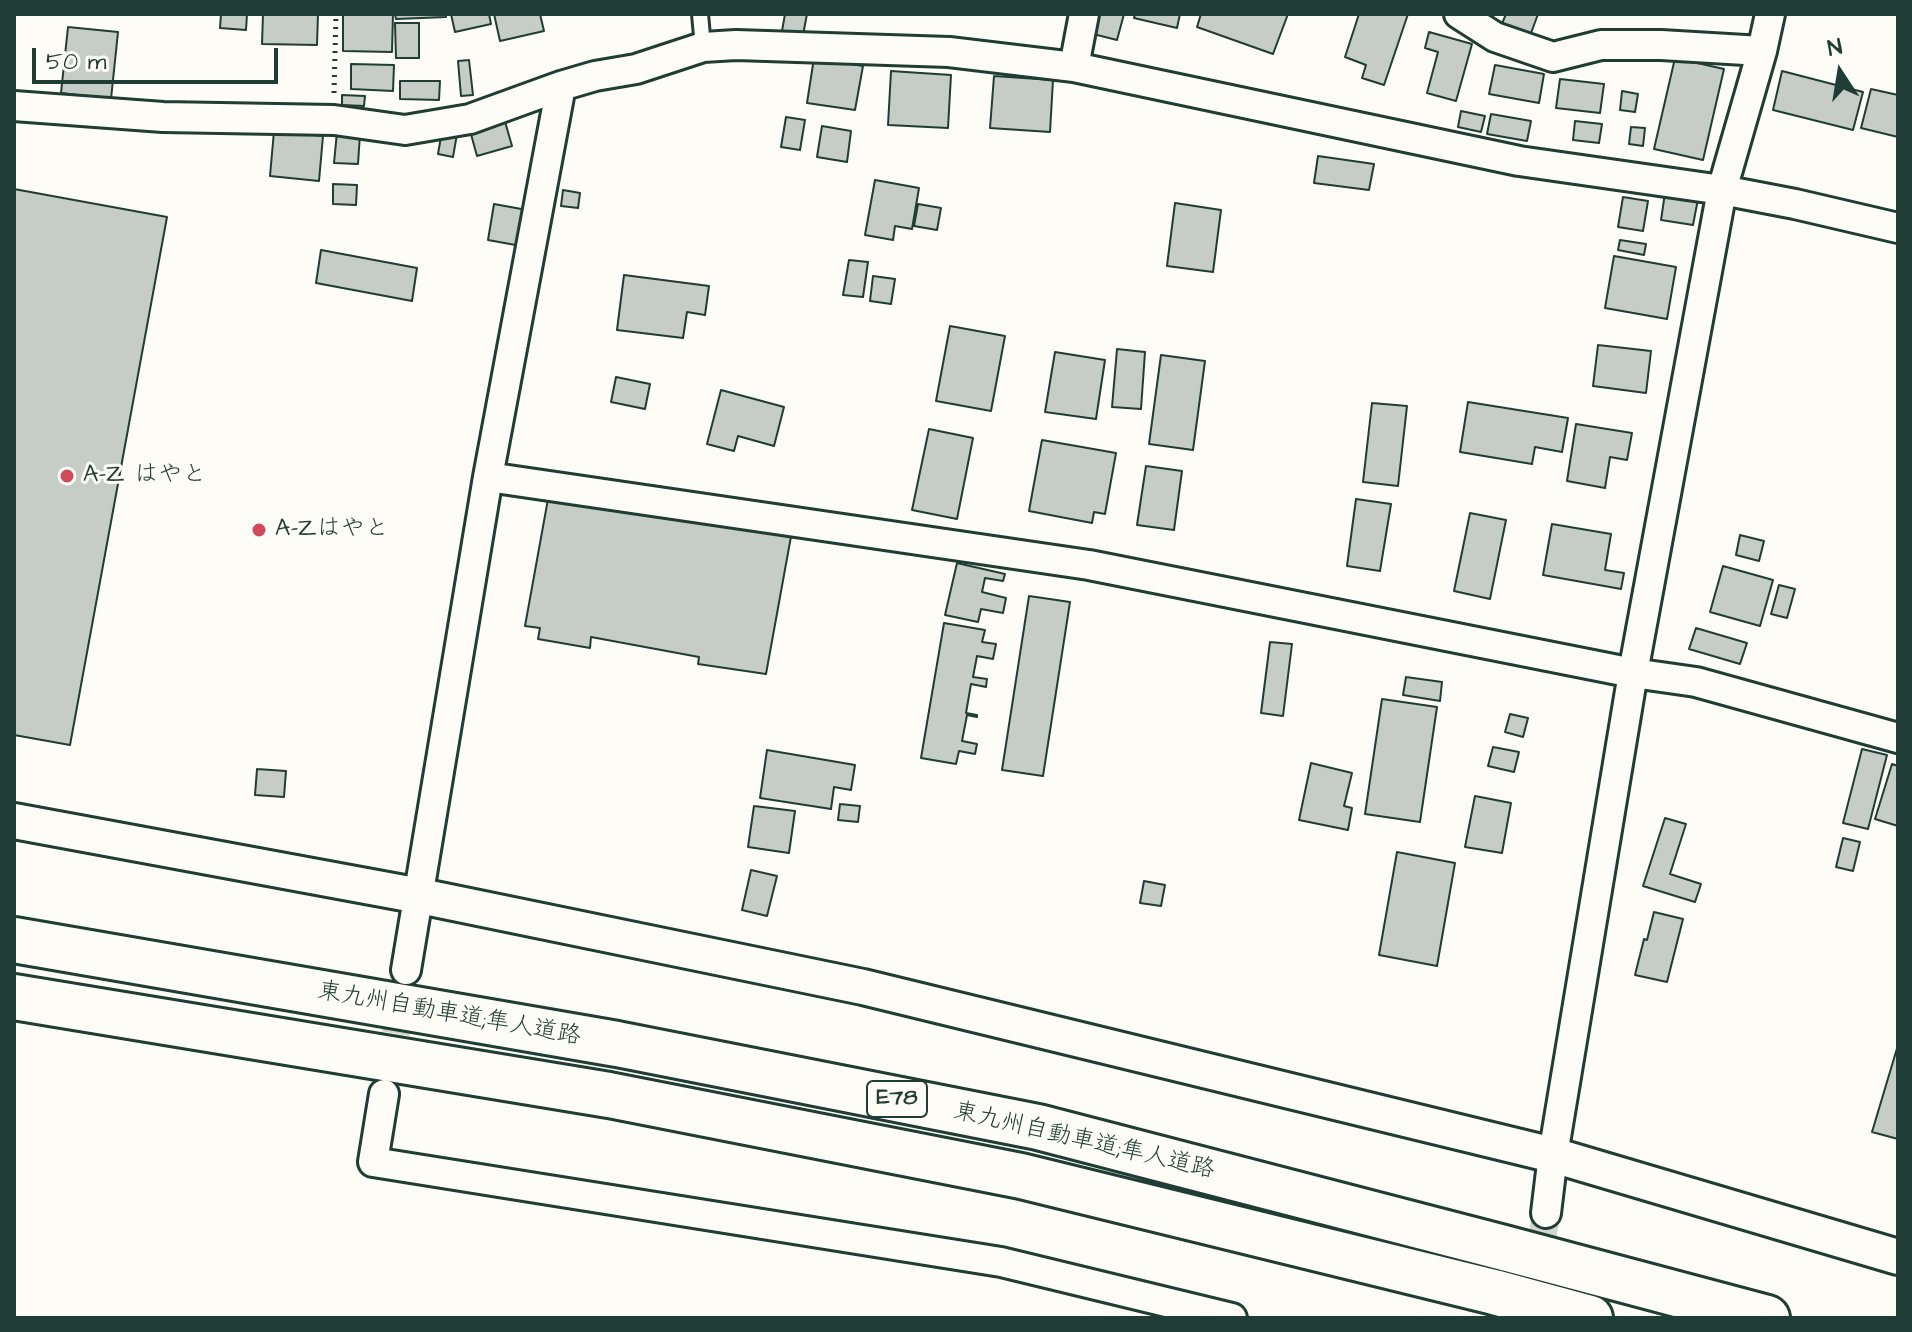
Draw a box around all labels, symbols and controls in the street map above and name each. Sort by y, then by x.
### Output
text: N [1825,31,1845,65]
scale bar [36,32,282,82]
north arrow [1800,32,1880,112]
text: 50 m [46,45,106,79]
place label: A-Z はやと [83,462,206,490]
marker: A-Z はやと [58,467,76,485]
place label: A-Zはやと [275,516,389,544]
marker: A-Zはやと [250,521,268,539]
street label: 東九州自動車道;隼人道路 [315,978,583,1052]
road number: E78 [867,1081,927,1117]
street label: 東九州自動車道;隼人道路 [951,1098,1217,1186]

